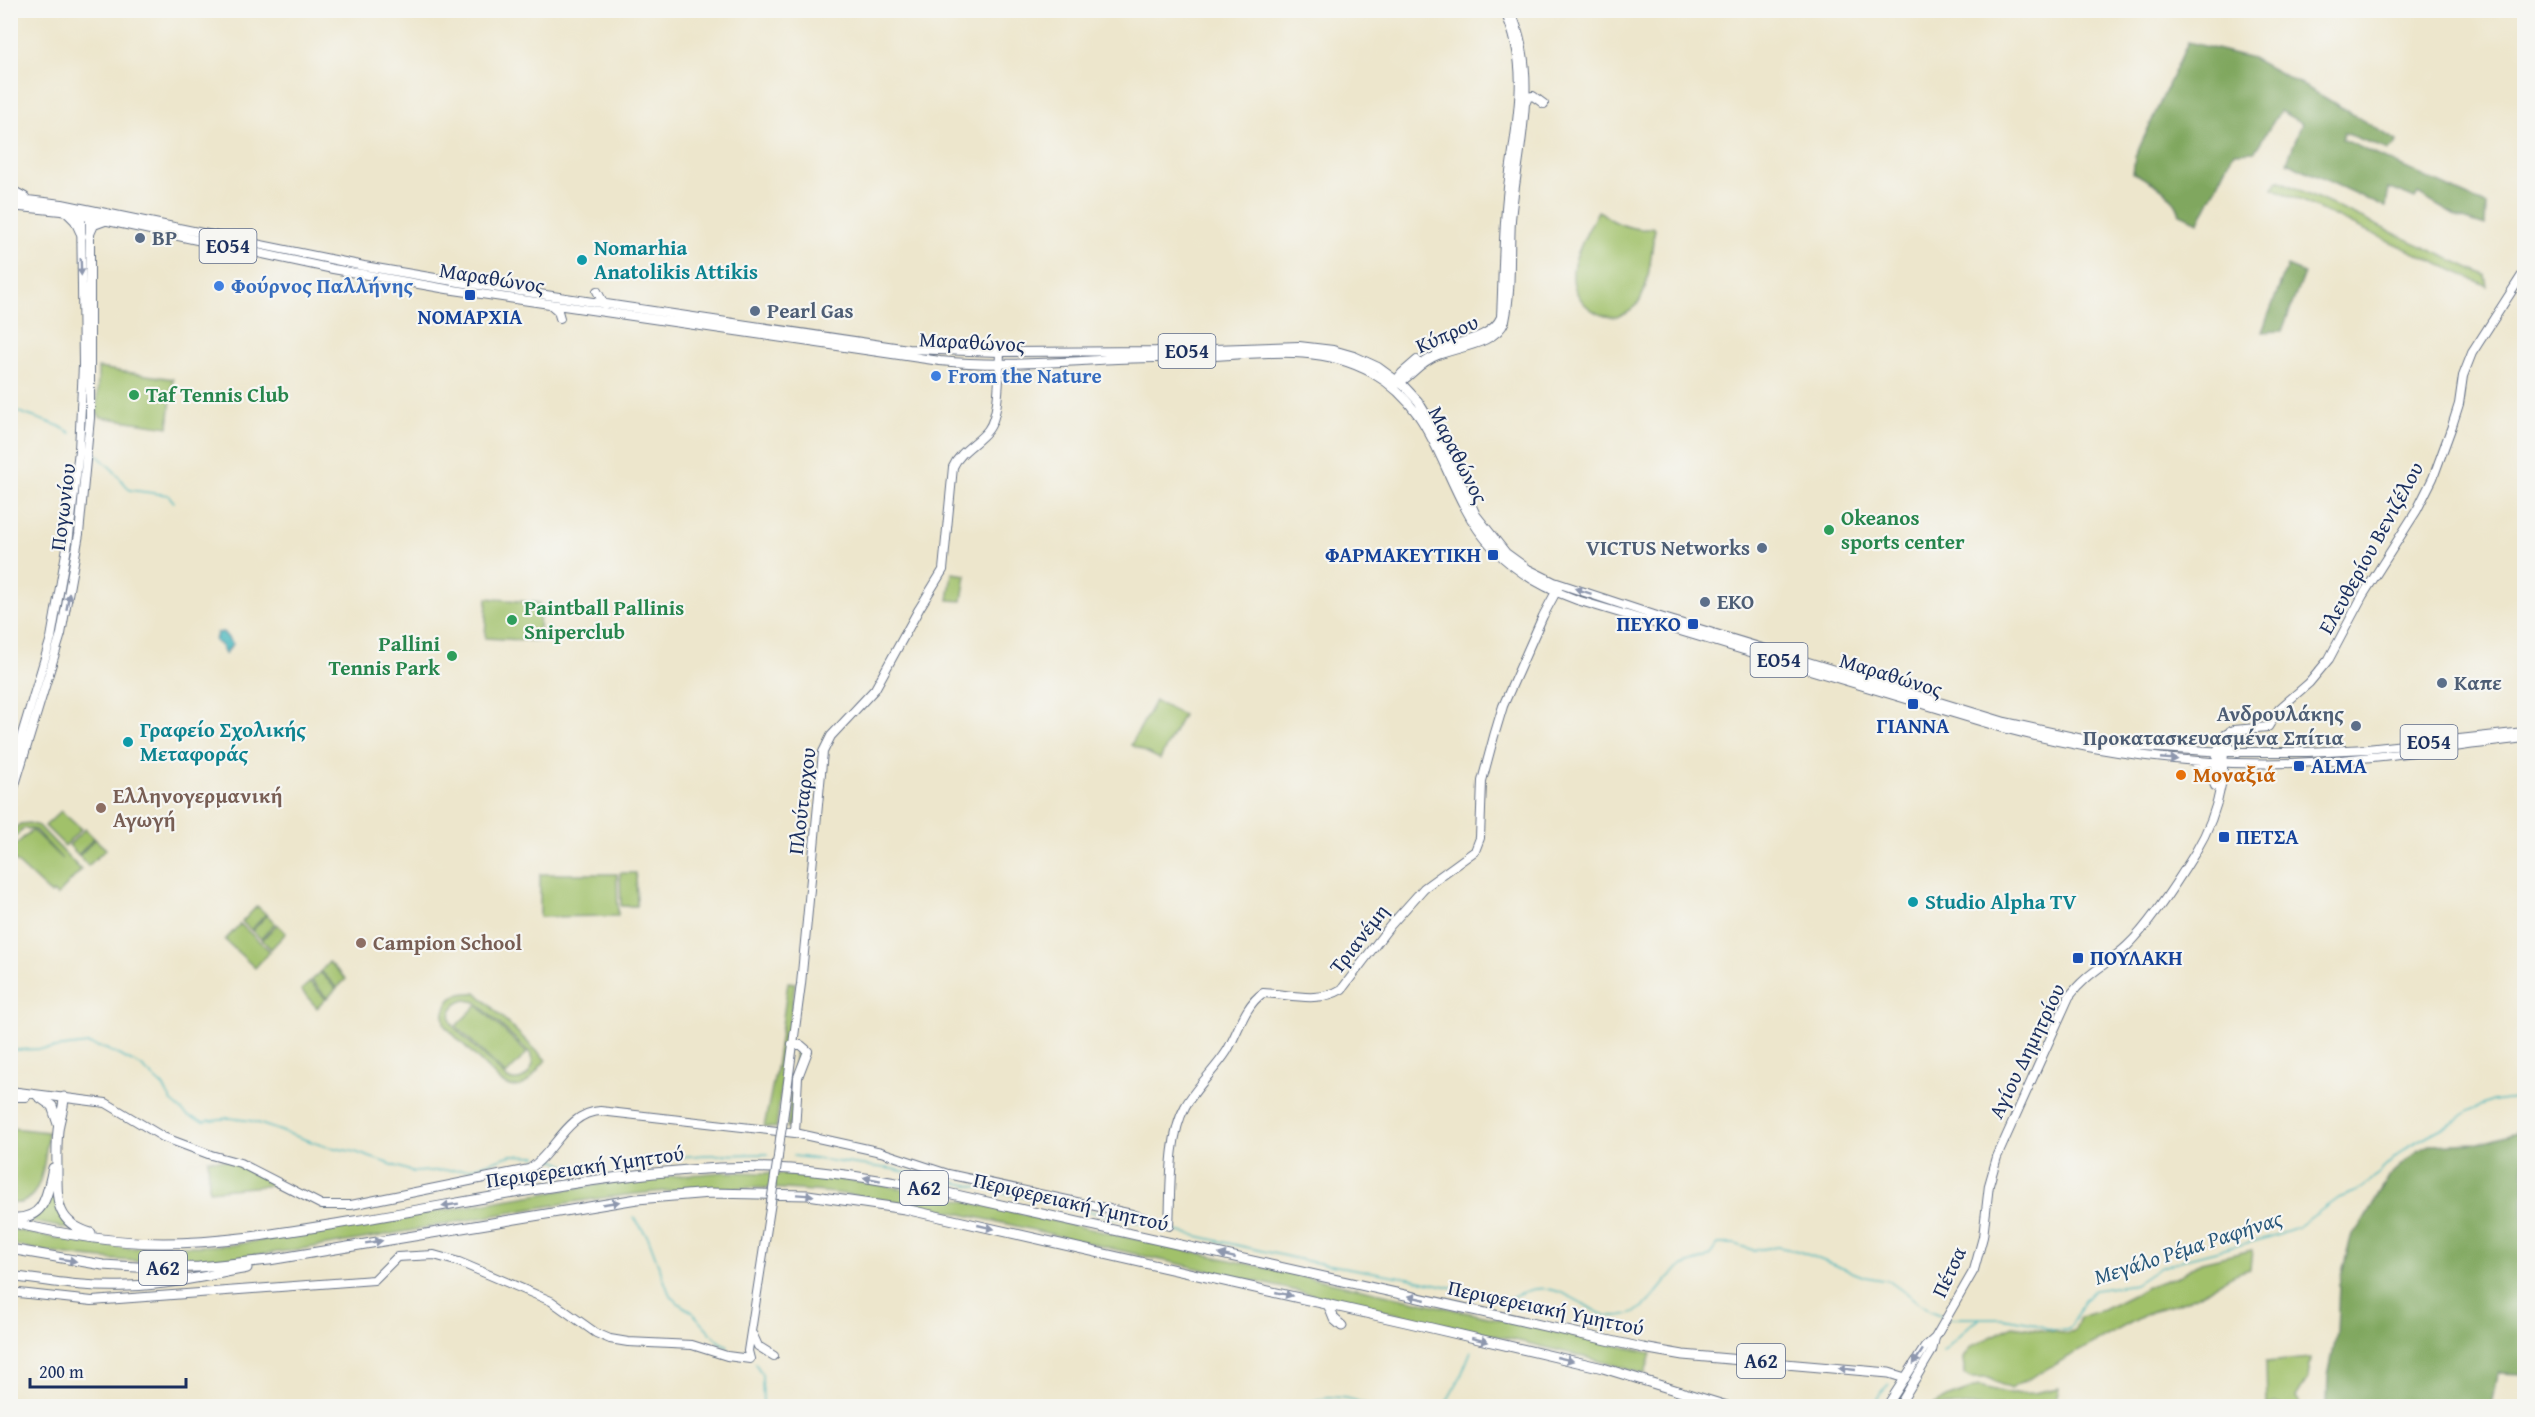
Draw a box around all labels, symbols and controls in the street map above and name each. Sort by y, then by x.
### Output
place label: BP [152,222,177,253]
road number: ΕΟ54 [200,229,256,263]
marker: BP [133,231,147,245]
place label: Nomarhia Anatolikis Attikis [594,232,758,287]
marker: Nomarhia Anatolikis Attikis [575,253,589,267]
street label: Μαραθώνος [437,254,547,301]
one-way arrow [77,257,86,276]
place label: Φούρνος Παλλήνης [231,270,413,301]
marker: Φούρνος Παλλήνης [212,279,226,293]
marker: ΝΟΜΑΡΧΙΑ [463,288,477,302]
place label: Pearl Gas [767,295,854,326]
place label: ΝΟΜΑΡΧΙΑ [418,301,523,332]
marker: Pearl Gas [748,304,762,318]
street label: Κύπρου [1410,306,1483,361]
street label: Μαραθώνος [918,323,1026,360]
road number: ΕΟ54 [1158,334,1216,368]
place label: From the Nature [948,360,1102,391]
marker: From the Nature [929,369,943,383]
place label: Taf Tennis Club [146,379,289,410]
marker: Taf Tennis Club [127,388,141,402]
street label: Μαραθώνος [1421,401,1496,509]
street label: Ελευθερίου Βενιζέλου [2310,456,2431,640]
street label: Πογωνίου [42,461,83,552]
place label: Okeanos sports center [1841,502,1965,557]
marker: Okeanos sports center [1822,523,1836,537]
place label: VICTUS Networks [1586,532,1750,563]
place label: ΦΑΡΜΑΚΕΥΤΙΚΗ [1325,539,1481,570]
marker: VICTUS Networks [1755,541,1769,555]
marker: ΦΑΡΜΑΚΕΥΤΙΚΗ [1486,548,1500,562]
one-way arrow [1574,586,1592,596]
place label: EKO [1717,586,1754,617]
one-way arrow [64,591,73,610]
place label: Paintball Pallinis Sniperclub [524,592,684,647]
marker: EKO [1698,595,1712,609]
place label: ΠΕΥΚΟ [1616,608,1681,639]
marker: Paintball Pallinis Sniperclub [505,613,519,627]
marker: ΠΕΥΚΟ [1686,617,1700,631]
place label: Pallini Tennis Park [329,628,441,683]
road number: ΕΟ54 [1750,643,1808,677]
street label: Μαραθώνος [1836,644,1946,705]
marker: Pallini Tennis Park [445,649,459,663]
place label: Καπε [2454,667,2502,698]
marker: Καπε [2435,676,2449,690]
marker: ΓΙΑΝΝΑ [1906,697,1920,711]
place label: Ανδρουλάκης Προκατασκευασμένα Σπίτια [2083,698,2344,753]
place label: ΓΙΑΝΝΑ [1877,710,1950,741]
place label: Γραφείο Σχολικής Μεταφοράς [140,714,306,769]
marker: Ανδρουλάκης Προκατασκευασμένα Σπίτια [2349,719,2363,733]
road number: ΕΟ54 [2400,725,2458,759]
marker: Γραφείο Σχολικής Μεταφοράς [121,735,135,749]
street label: Πλούταρχου [780,745,823,856]
place label: ALMA [2311,750,2367,781]
one-way arrow [2160,755,2179,764]
place label: Μοναξιά [2193,759,2276,790]
marker: ALMA [2292,759,2306,773]
marker: Μοναξιά [2174,768,2188,782]
place label: Ελληνογερμανική Αγωγή [113,780,282,835]
marker: Ελληνογερμανική Αγωγή [94,801,108,815]
place label: ΠΕΤΣΑ [2236,821,2299,852]
marker: ΠΕΤΣΑ [2217,830,2231,844]
place label: Studio Alpha TV [1925,886,2077,917]
marker: Studio Alpha TV [1906,895,1920,909]
street label: Τριανέμη [1321,897,1396,980]
place label: Campion School [373,927,522,958]
marker: Campion School [354,936,368,950]
place label: ΠΟΥΛΑΚΗ [2090,942,2183,973]
marker: ΠΟΥΛΑΚΗ [2071,951,2085,965]
street label: Αγίου Δημητρίου [1980,978,2073,1124]
street label: Περιφερειακή Υμηττού [484,1137,686,1196]
street label: Περιφερειακή Υμηττού [970,1164,1172,1239]
road number: Α62 [900,1171,948,1205]
one-way arrow [863,1174,882,1183]
one-way arrow [796,1190,815,1200]
one-way arrow [602,1198,621,1207]
one-way arrow [440,1201,459,1210]
water label: Μεγάλο Ρέμα Ραφήνας [2090,1201,2287,1293]
one-way arrow [977,1222,995,1232]
one-way arrow [365,1238,384,1247]
street label: Πέτσα [1923,1241,1974,1302]
one-way arrow [1218,1250,1236,1260]
road number: Α62 [139,1251,187,1285]
one-way arrow [59,1256,78,1265]
street label: Περιφερειακή Υμηττού [1445,1272,1647,1343]
one-way arrow [1274,1290,1293,1300]
one-way arrow [1408,1293,1427,1303]
one-way arrow [1471,1335,1489,1345]
road number: Α62 [1737,1344,1785,1378]
one-way arrow [1912,1348,1924,1364]
scale bar [30,1351,186,1389]
one-way arrow [1556,1354,1574,1364]
text: 200 m [39,1358,84,1385]
one-way arrow [1838,1364,1857,1374]

